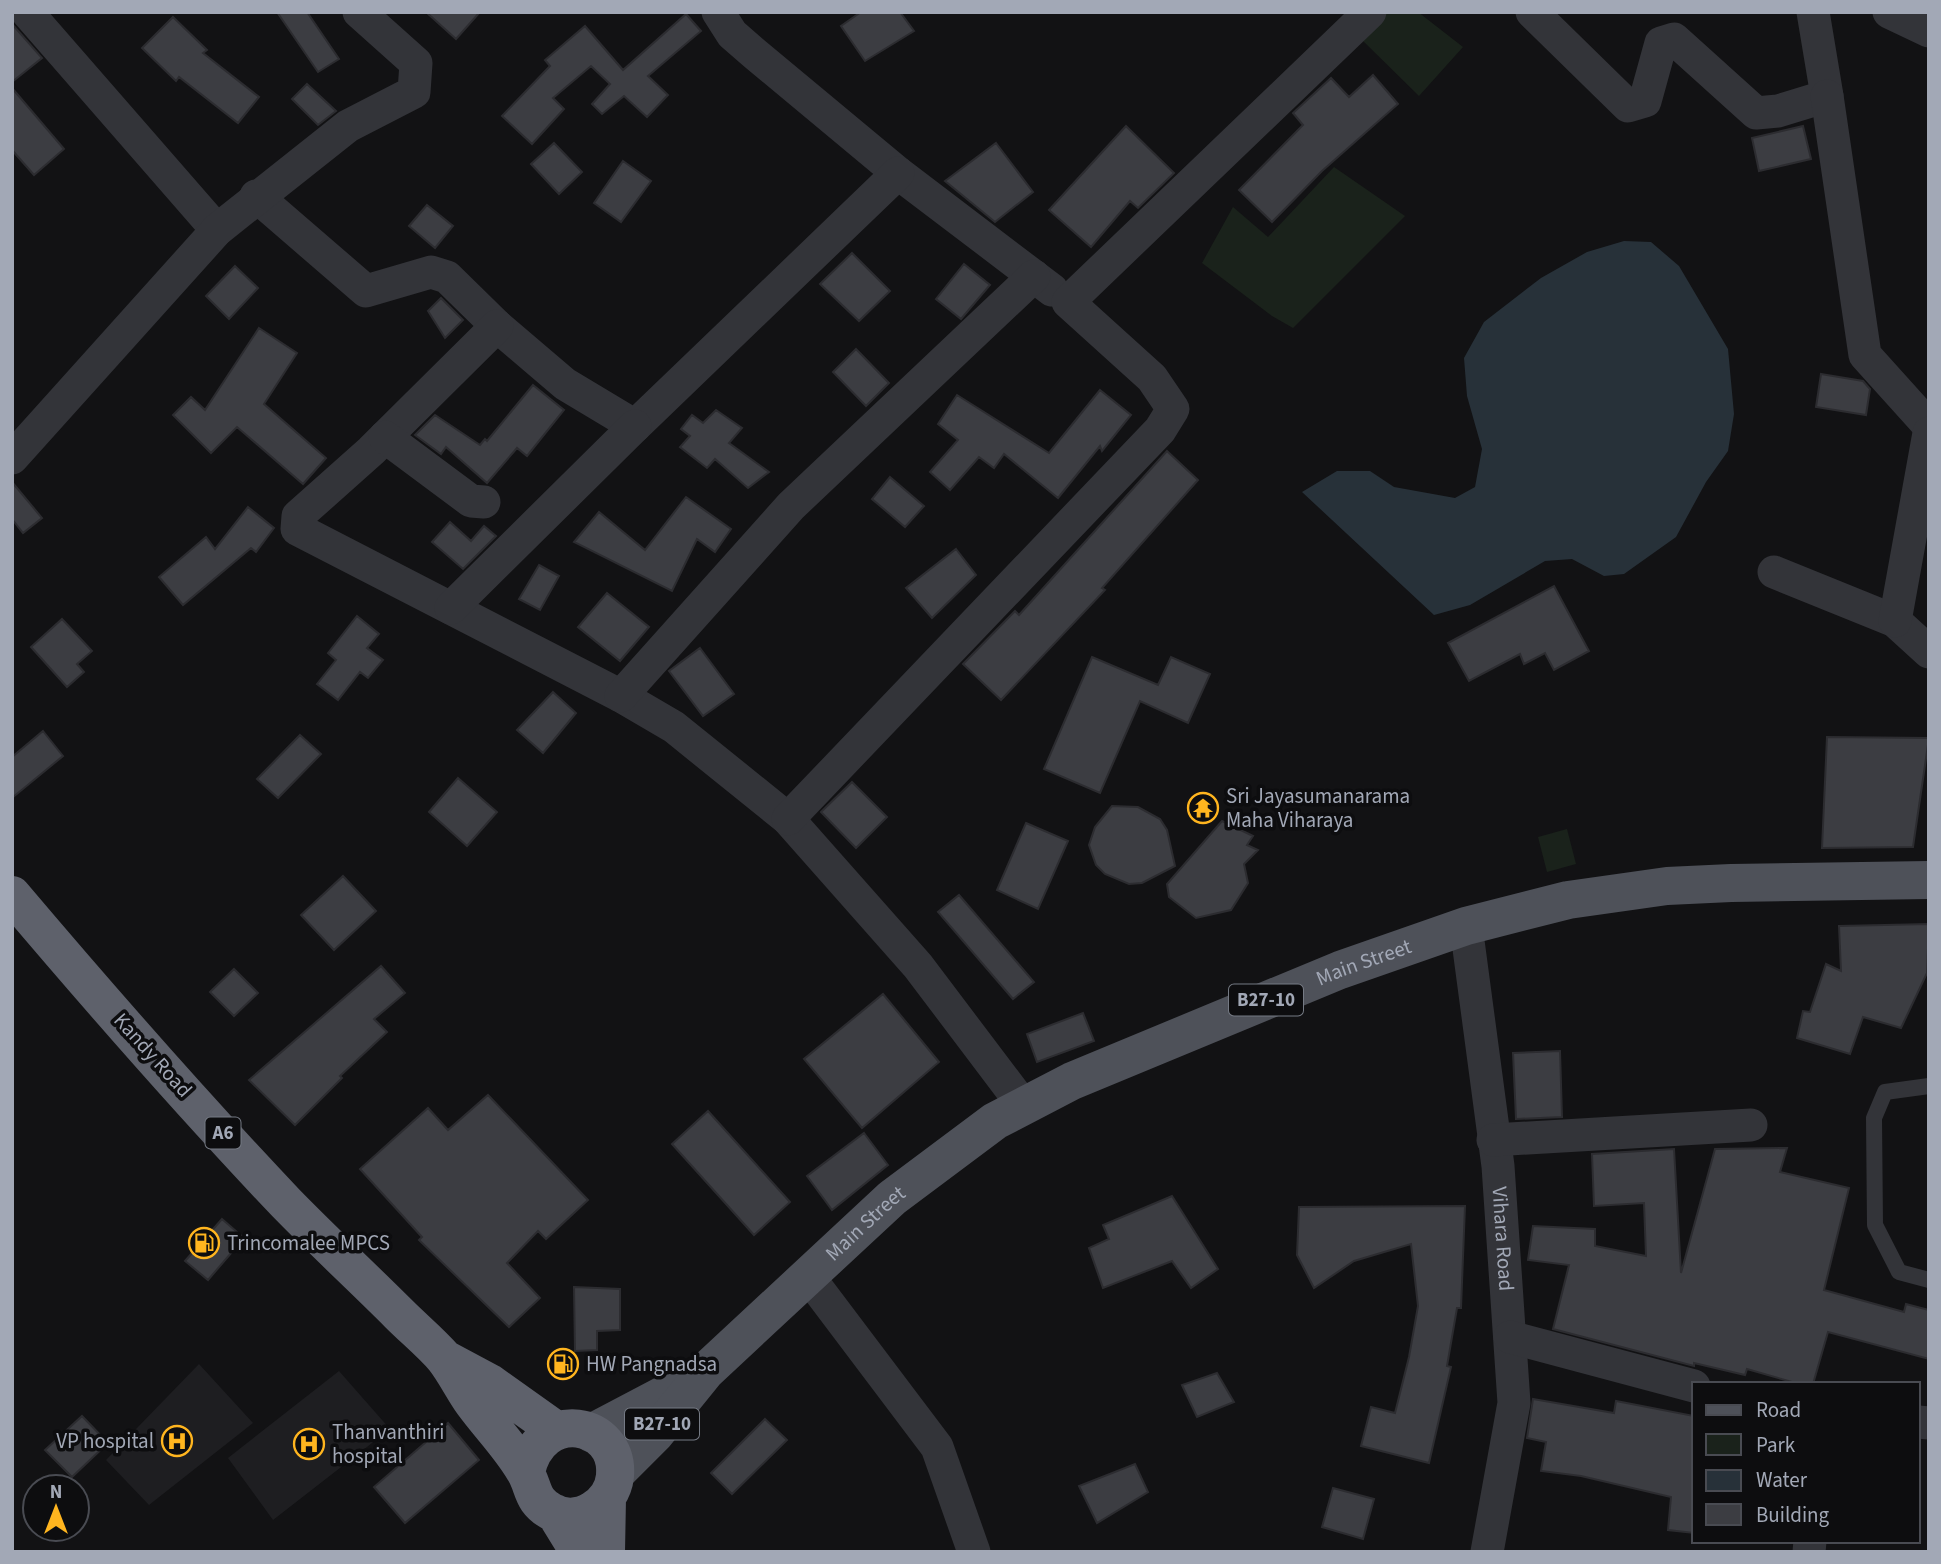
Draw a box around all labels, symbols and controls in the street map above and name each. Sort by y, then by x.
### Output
place label: Sri Jayasumanarama Maha Viharaya [1226,781,1410,835]
temple icon: Sri Jayasumanarama Maha Viharaya [1186,791,1220,825]
street label: Main Street [1311,931,1415,993]
road number: B27-10 [1229,984,1303,1016]
street label: Kandy Road [107,1006,199,1104]
road number: A6 [206,1118,241,1148]
street label: Main Street [819,1178,911,1268]
street label: Vihara Road [1484,1185,1521,1292]
fuel station icon: Trincomalee MPCS [187,1226,221,1260]
place label: Trincomalee MPCS [227,1228,390,1258]
fuel station icon: HW Pangnadsa [546,1347,580,1381]
place label: HW Pangnadsa [586,1349,717,1379]
legend [1692,1382,1920,1543]
text: Road [1756,1395,1801,1425]
road number: B27-10 [625,1408,699,1440]
place label: Thanvanthiri hospital [332,1417,444,1471]
hospital icon: VP hospital [160,1424,194,1458]
place label: VP hospital [56,1426,154,1456]
hospital icon: Thanvanthiri hospital [292,1427,326,1461]
text: Park [1756,1430,1796,1460]
text: Water [1756,1465,1808,1495]
north arrow [21,1473,91,1543]
text: N [50,1479,62,1506]
text: Building [1756,1500,1830,1530]

